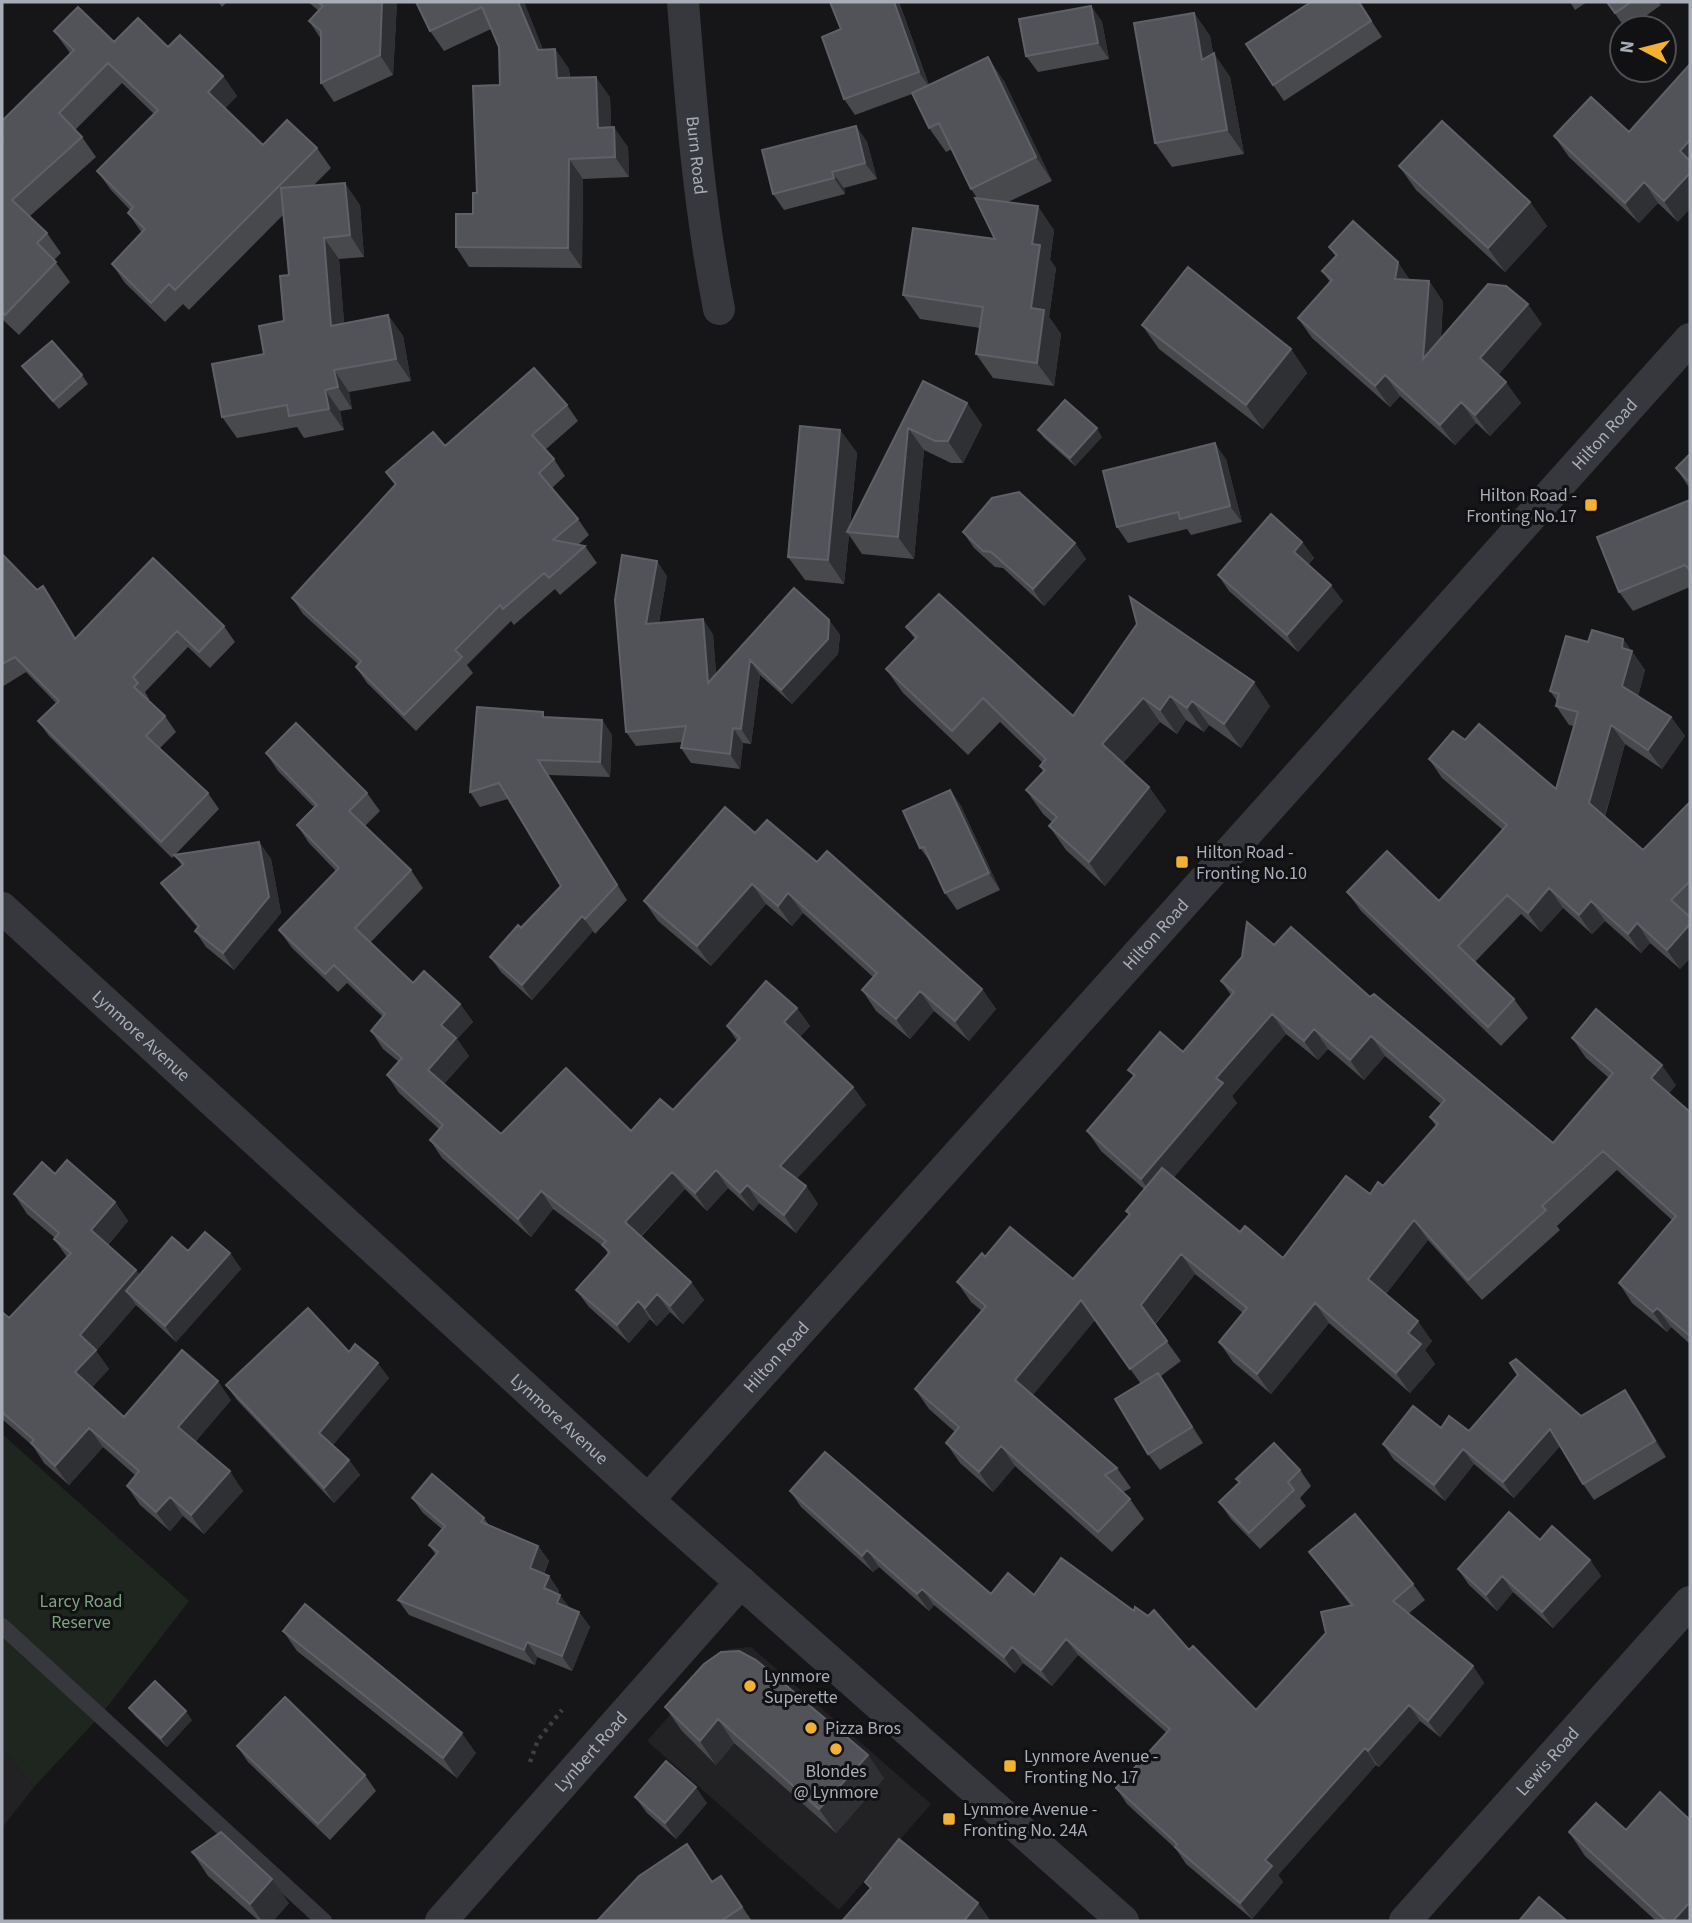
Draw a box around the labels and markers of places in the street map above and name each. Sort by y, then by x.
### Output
place label: Hilton Road - Fronting No.17 [1466,483,1577,529]
marker: Hilton Road - Fronting No.17 [1583,497,1599,513]
place label: Hilton Road - Fronting No.10 [1196,840,1307,886]
marker: Hilton Road - Fronting No.10 [1174,854,1190,870]
place label: Lynmore Superette [764,1664,838,1710]
marker: Lynmore Superette [742,1678,758,1694]
place label: Pizza Bros [825,1716,901,1741]
marker: Pizza Bros [803,1720,819,1736]
marker: Blondes @ Lynmore [828,1741,844,1757]
place label: Lynmore Avenue - Fronting No. 17 [1024,1744,1158,1790]
marker: Lynmore Avenue - Fronting No. 17 [1002,1758,1018,1774]
place label: Blondes @ Lynmore [794,1759,879,1805]
place label: Lynmore Avenue - Fronting No. 24A [963,1797,1097,1843]
marker: Lynmore Avenue - Fronting No. 24A [941,1811,957,1827]

